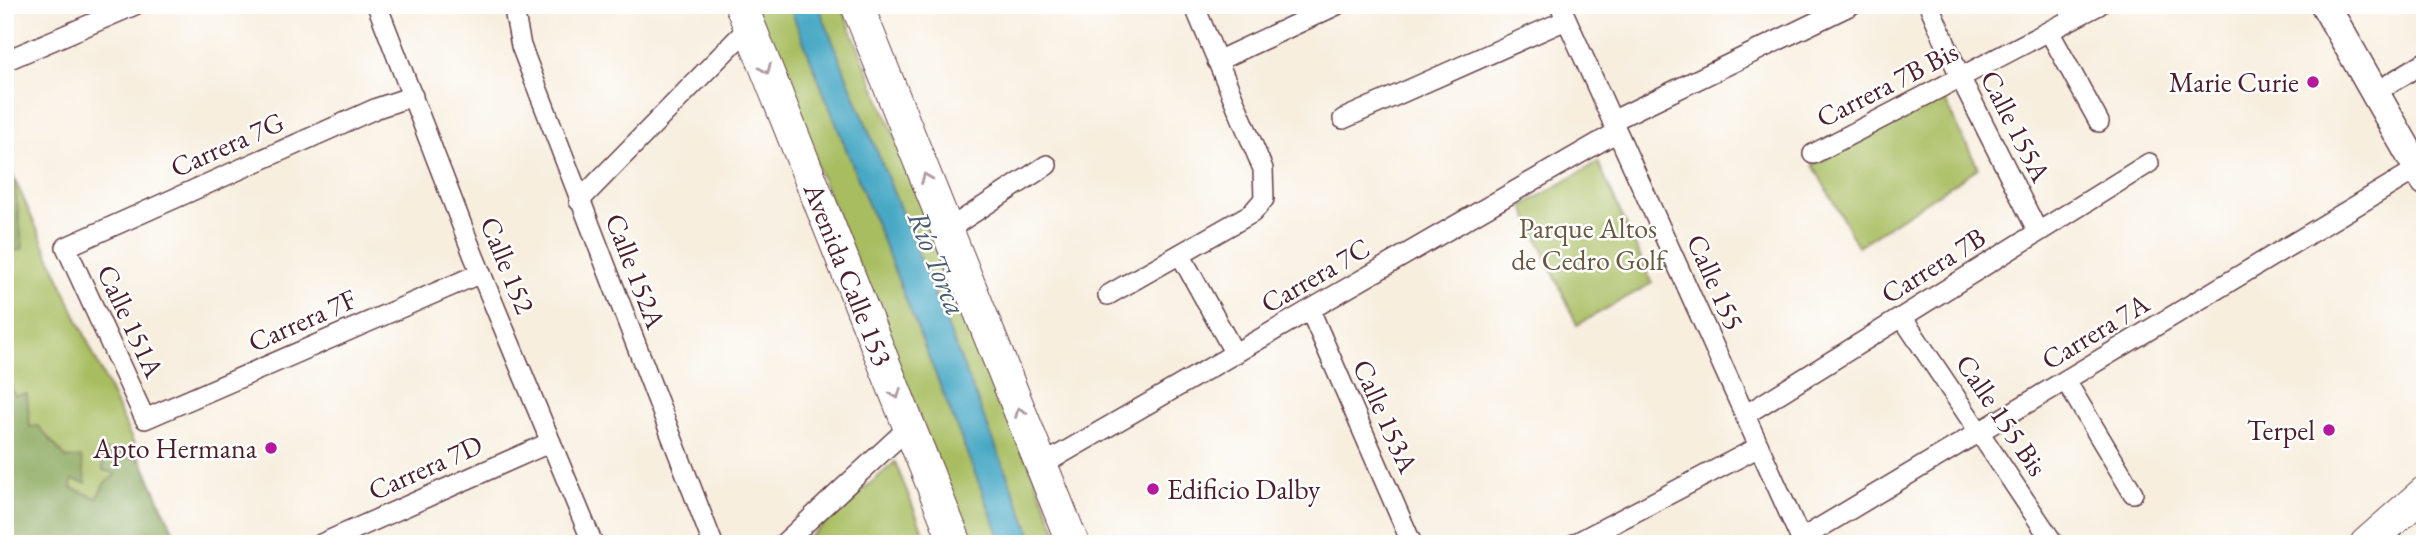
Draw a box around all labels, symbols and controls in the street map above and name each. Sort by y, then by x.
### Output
street label: Carrera 7B Bis [1810,33,1964,135]
one-way arrow [758,61,772,74]
street label: Calle 155A [1973,64,2060,188]
place label: Marie Curie [2169,64,2299,100]
marker: Marie Curie [2305,74,2321,90]
street label: Carrera 7G [165,103,289,185]
one-way arrow [921,173,935,185]
street label: Avenida Calle 153 [795,177,901,371]
water label: Río Torca [899,205,976,321]
street label: Calle 152A [598,208,675,334]
park label: Parque Altos de Cedro Golf [1511,210,1668,278]
street label: Calle 152 [472,211,544,319]
street label: Carrera 7B [1874,219,1992,311]
street label: Calle 155 [1679,228,1753,336]
street label: Carrera 7C [1254,229,1376,321]
street label: Calle 151A [89,259,173,384]
street label: Carrera 7F [242,280,362,360]
street label: Carrera 7A [2034,284,2156,377]
street label: Calle 155 Bis [1948,347,2056,483]
street label: Calle 153A [1345,354,1427,479]
one-way arrow [888,387,902,399]
one-way arrow [1015,407,1029,419]
place label: Terpel [2247,412,2315,448]
marker: Terpel [2321,422,2337,438]
street label: Carrera 7D [362,426,488,508]
place label: Apto Hermana [92,430,258,466]
marker: Apto Hermana [263,440,279,456]
place label: Edificio Dalby [1167,471,1321,507]
marker: Edificio Dalby [1145,481,1161,497]

